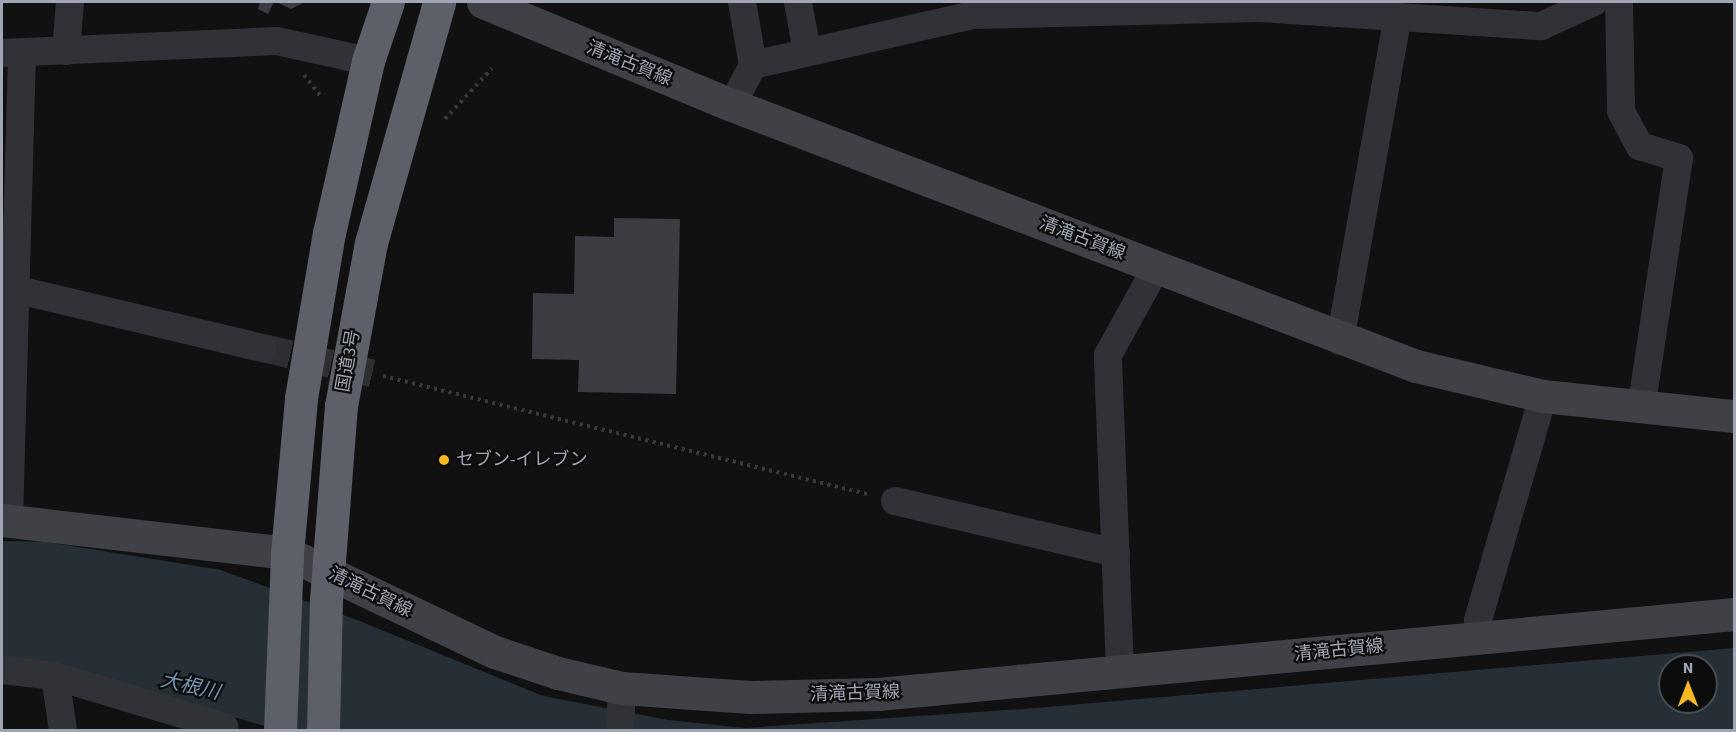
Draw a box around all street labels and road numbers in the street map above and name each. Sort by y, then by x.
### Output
street label: 清滝古賀線 [583,37,675,91]
street label: 清滝古賀線 [1036,213,1128,265]
street label: 国道3号 [333,328,365,394]
street label: 清滝古賀線 [325,564,415,622]
street label: 清滝古賀線 [1293,636,1385,666]
street label: 清滝古賀線 [810,682,900,706]

